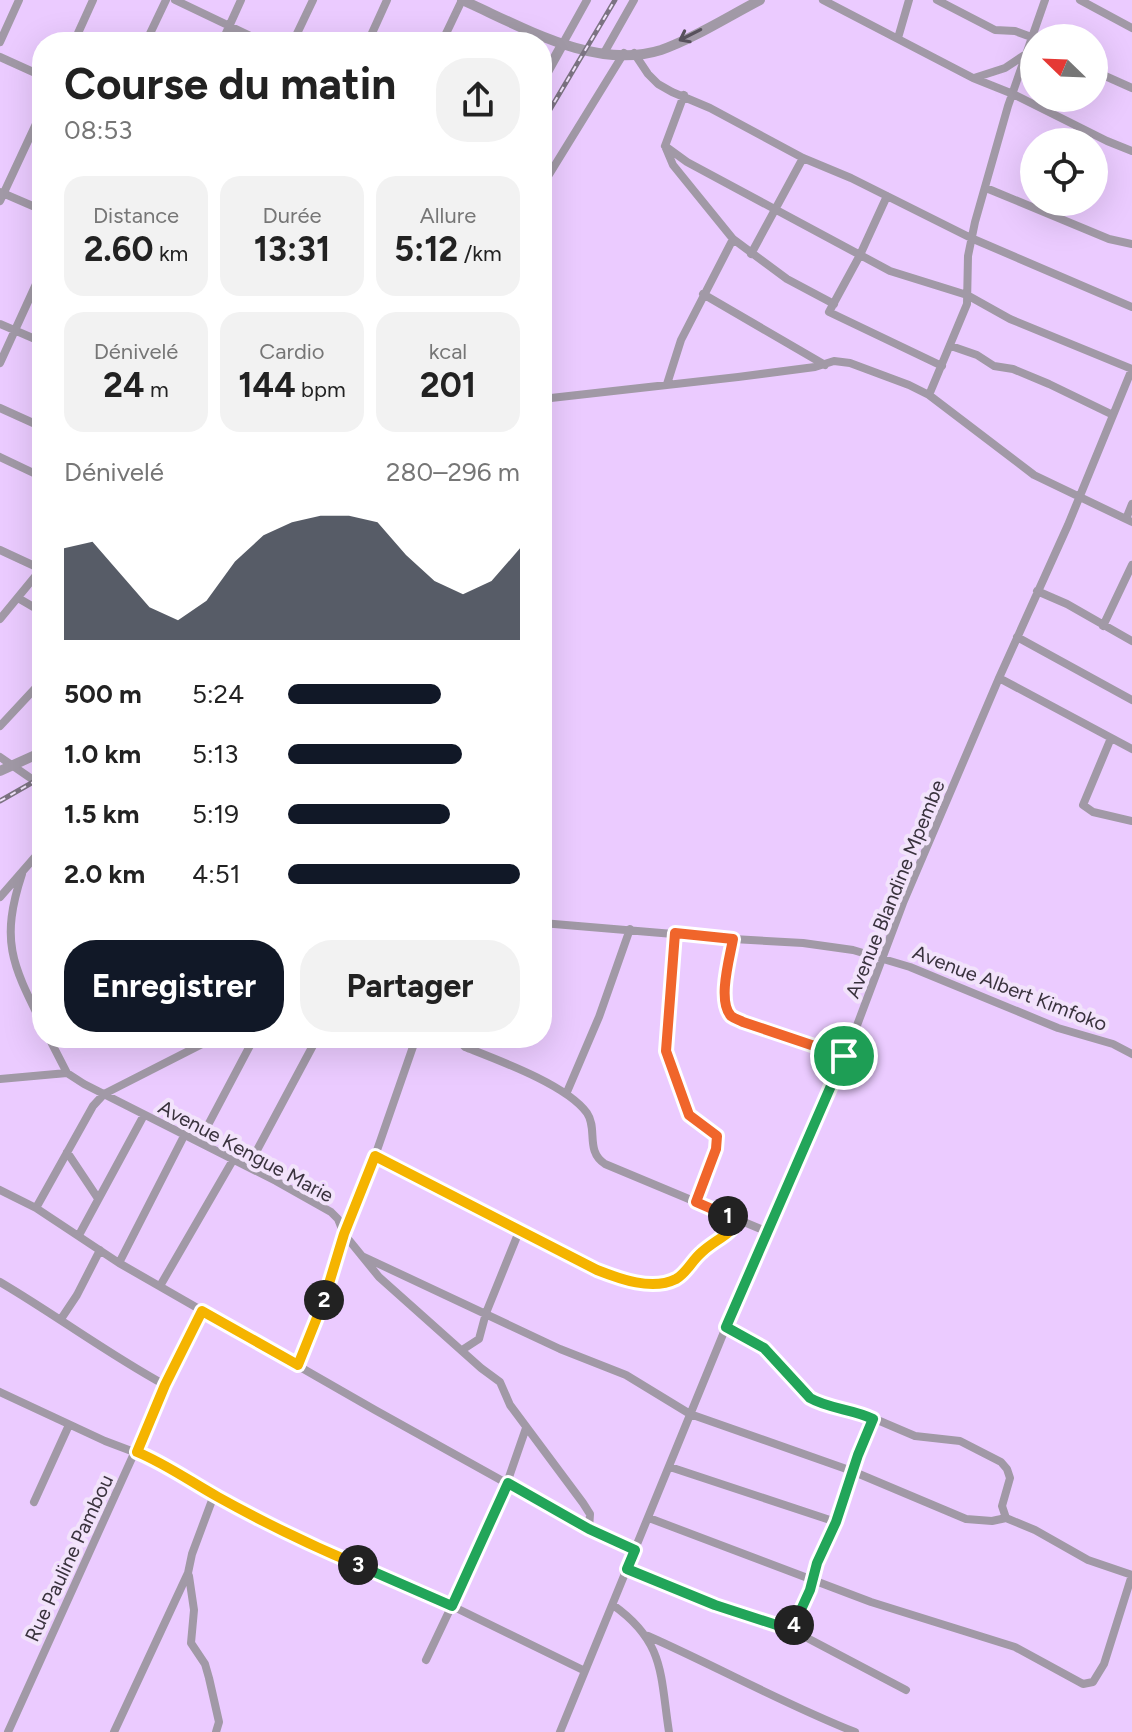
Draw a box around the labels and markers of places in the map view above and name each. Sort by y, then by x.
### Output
pin [810,1022,878,1090]
pin: 1 [708,1196,748,1236]
pin: 2 [304,1280,344,1320]
pin: 3 [338,1545,378,1585]
pin: 4 [774,1605,814,1645]

